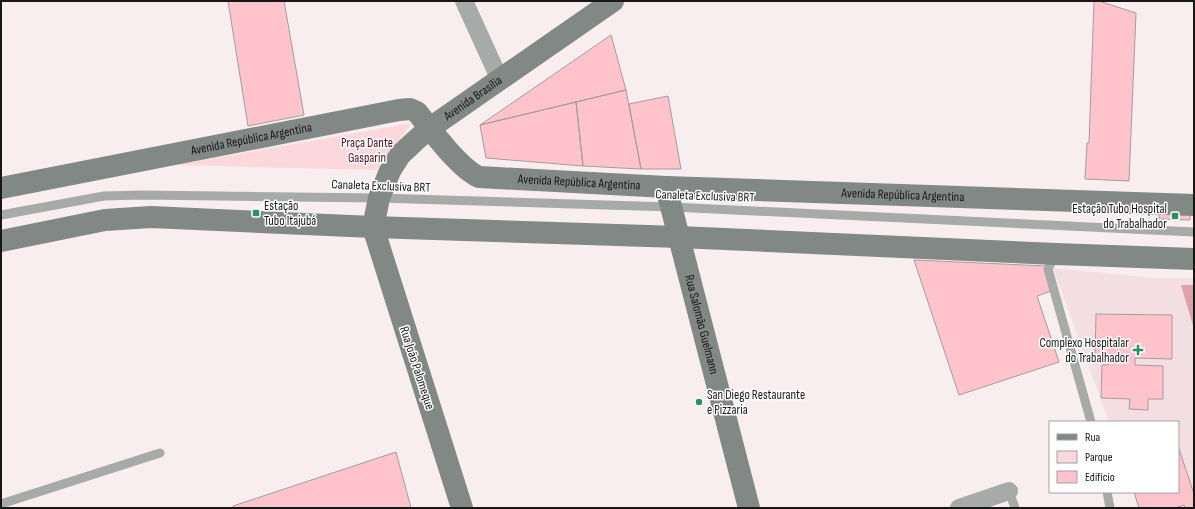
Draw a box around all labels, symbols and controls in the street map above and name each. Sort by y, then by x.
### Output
street label: Avenida Brasília [440,72,505,125]
street label: Avenida República Argentina [188,119,313,159]
park label: Praça Dante Gasparin [341,135,393,166]
street label: Avenida República Argentina [516,171,641,194]
street label: Canaleta Exclusiva BRT [331,176,431,196]
street label: Avenida República Argentina [840,185,965,205]
street label: Canaleta Exclusiva BRT [655,186,755,206]
place label: Estação Tubo Itajubá [264,198,316,229]
place label: Estação Tubo Hospital do Trabalhador [1072,201,1167,232]
marker: Estação Tubo Itajubá [251,208,261,218]
marker: Estação Tubo Hospital do Trabalhador [1170,211,1180,221]
street label: Rua Salomão Guelmann [681,273,722,376]
street label: Rua João Palomeque [396,324,438,412]
place label: Complexo Hospitalar do Trabalhador [1040,335,1129,366]
marker: Complexo Hospitalar do Trabalhador [1132,344,1144,356]
place label: San Diego Restaurante e Pizzaria [707,387,805,418]
marker: San Diego Restaurante e Pizzaria [694,397,704,407]
legend [1049,421,1179,493]
text: Rua [1085,430,1101,445]
text: Parque [1085,450,1113,465]
text: Edifício [1085,470,1115,485]

